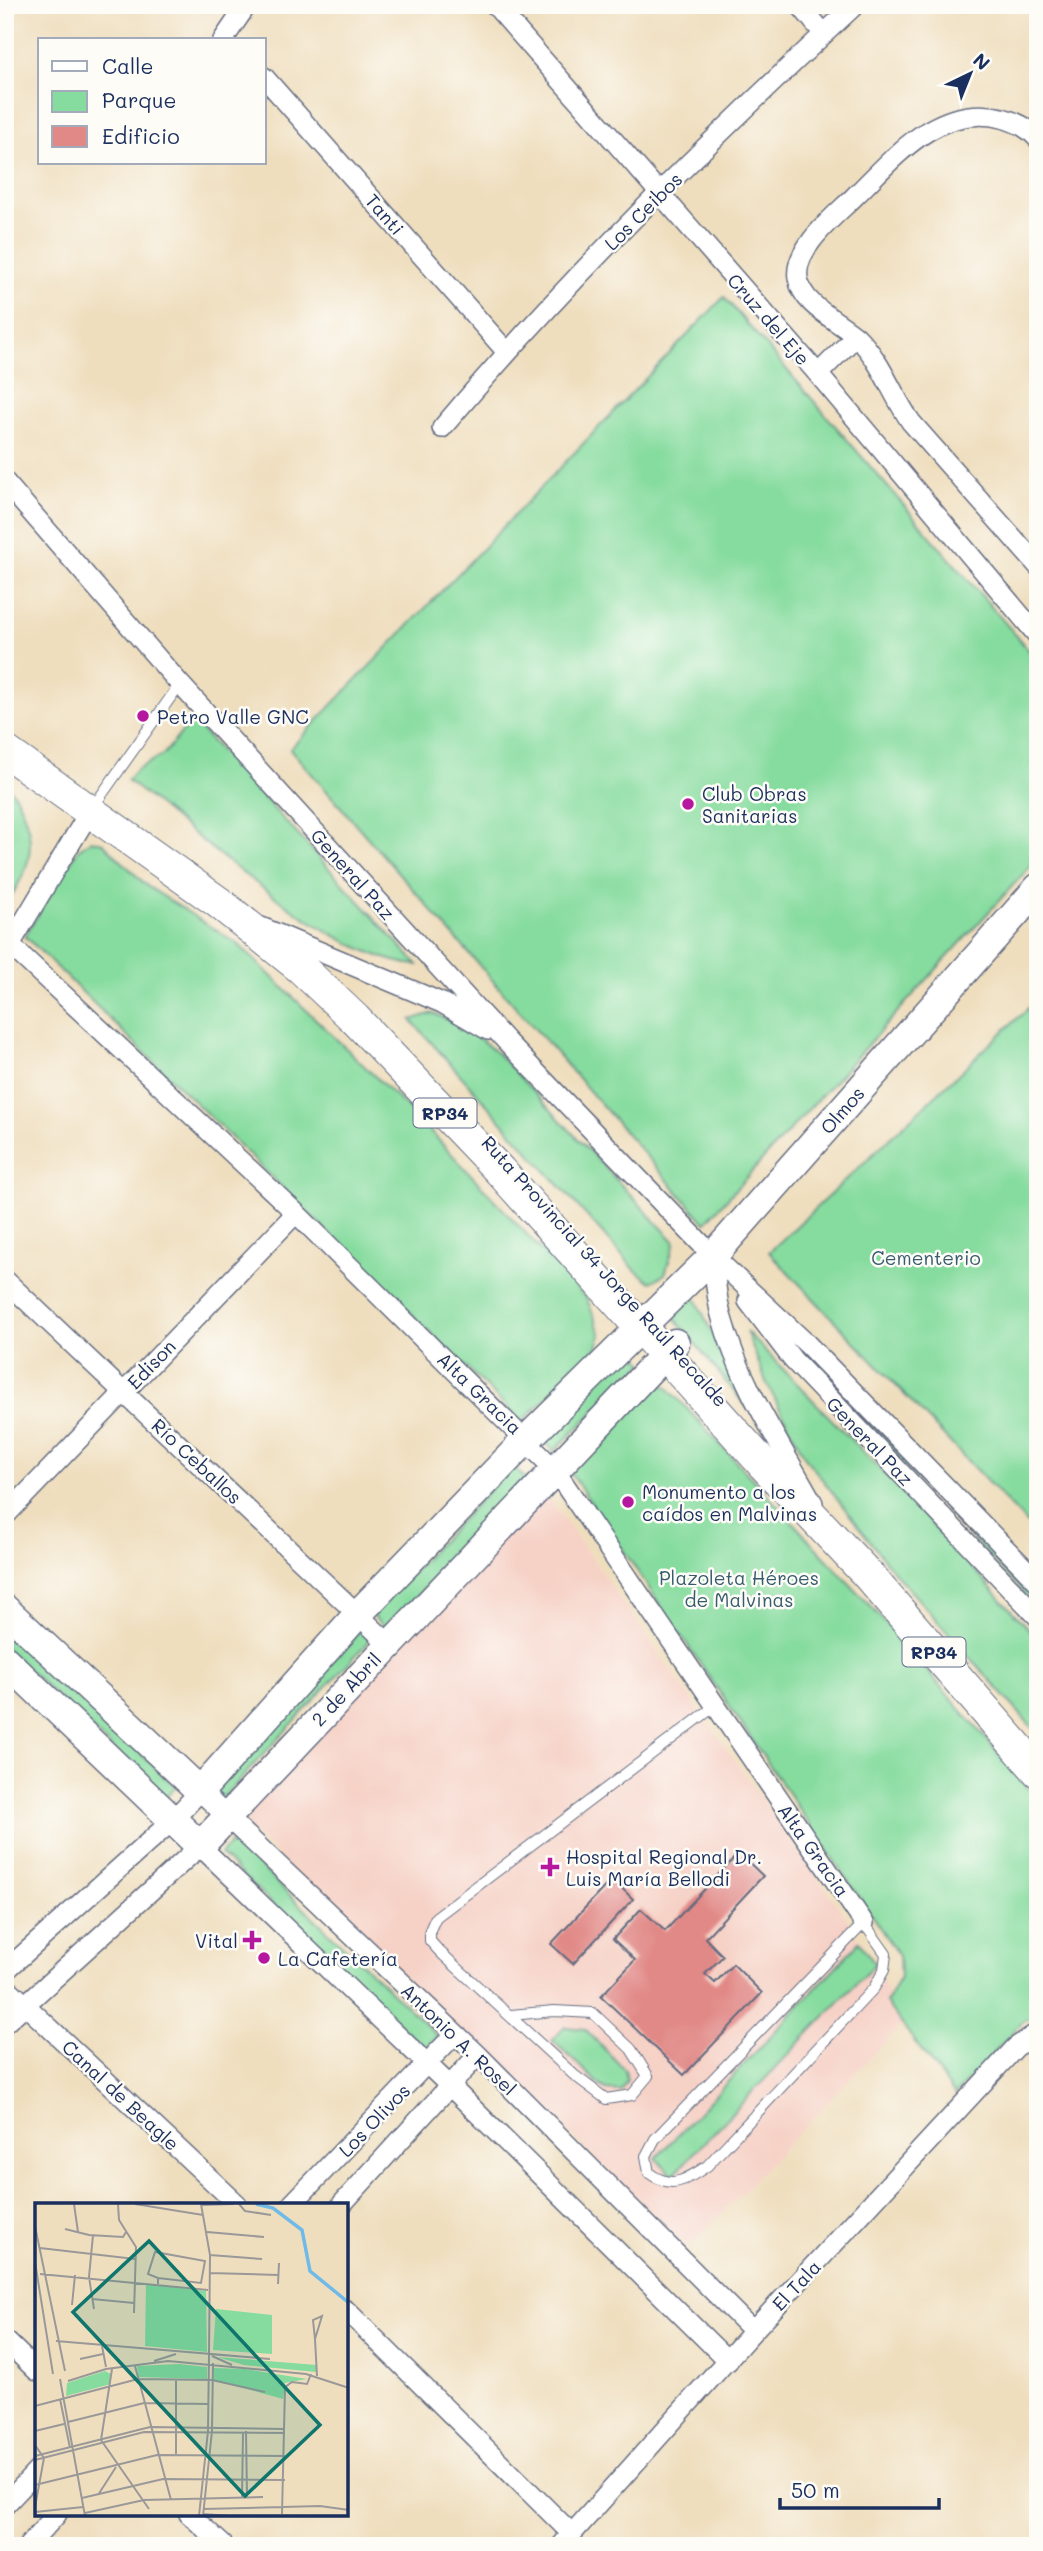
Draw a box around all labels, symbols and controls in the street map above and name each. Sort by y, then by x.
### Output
legend [38,38,266,164]
north arrow [934,38,1004,108]
text: N [968,47,996,75]
text: Calle [102,52,154,79]
text: Parque [102,86,176,113]
text: Edificio [102,122,180,149]
street label: Los Ceibos [599,167,687,255]
street label: Tanti [360,188,410,240]
street label: Cruz del Eje [722,268,816,370]
place label: Petro Valle GNC [157,704,309,729]
marker: Petro Valle GNC [135,708,151,724]
place label: Club Obras Sanitarias [702,781,807,828]
marker: Club Obras Sanitarias [680,796,696,812]
street label: General Paz [305,823,401,925]
street label: Olmos [814,1081,870,1139]
road number: RP34 [414,1098,476,1128]
street label: Ruta Provincial 34 Jorge Raúl Recalde [476,1130,734,1412]
park label: Cementerio [871,1245,981,1270]
street label: Edison [121,1334,181,1394]
street label: Alta Gracia [432,1346,528,1440]
street label: General Paz [821,1391,919,1491]
street label: Río Ceballos [146,1413,248,1509]
place label: Monumento a los caídos en Malvinas [642,1479,817,1526]
marker: Monumento a los caídos en Malvinas [620,1494,636,1510]
park label: Plazoleta Héroes de Malvinas [659,1565,819,1612]
road number: RP34 [902,1638,965,1666]
street label: 2 de Abril [306,1647,386,1731]
street label: Alta Gracia [773,1798,855,1902]
place label: Hospital Regional Dr. Luis María Bellodi [566,1844,762,1891]
marker: Hospital Regional Dr. Luis María Bellodi [540,1857,560,1877]
place label: Vital [195,1928,238,1953]
marker: Vital [244,1932,260,1948]
place label: La Cafetería [278,1946,398,1971]
marker: La Cafetería [256,1950,272,1966]
street label: Antonio A. Rosel [396,1978,522,2100]
street label: Canal de Beagle [57,2034,185,2156]
street label: Los Olivos [333,2078,415,2162]
inset map [35,2203,348,2516]
street label: El Tala [766,2254,826,2316]
scale bar [780,2467,940,2511]
text: 50 m [791,2476,840,2503]

